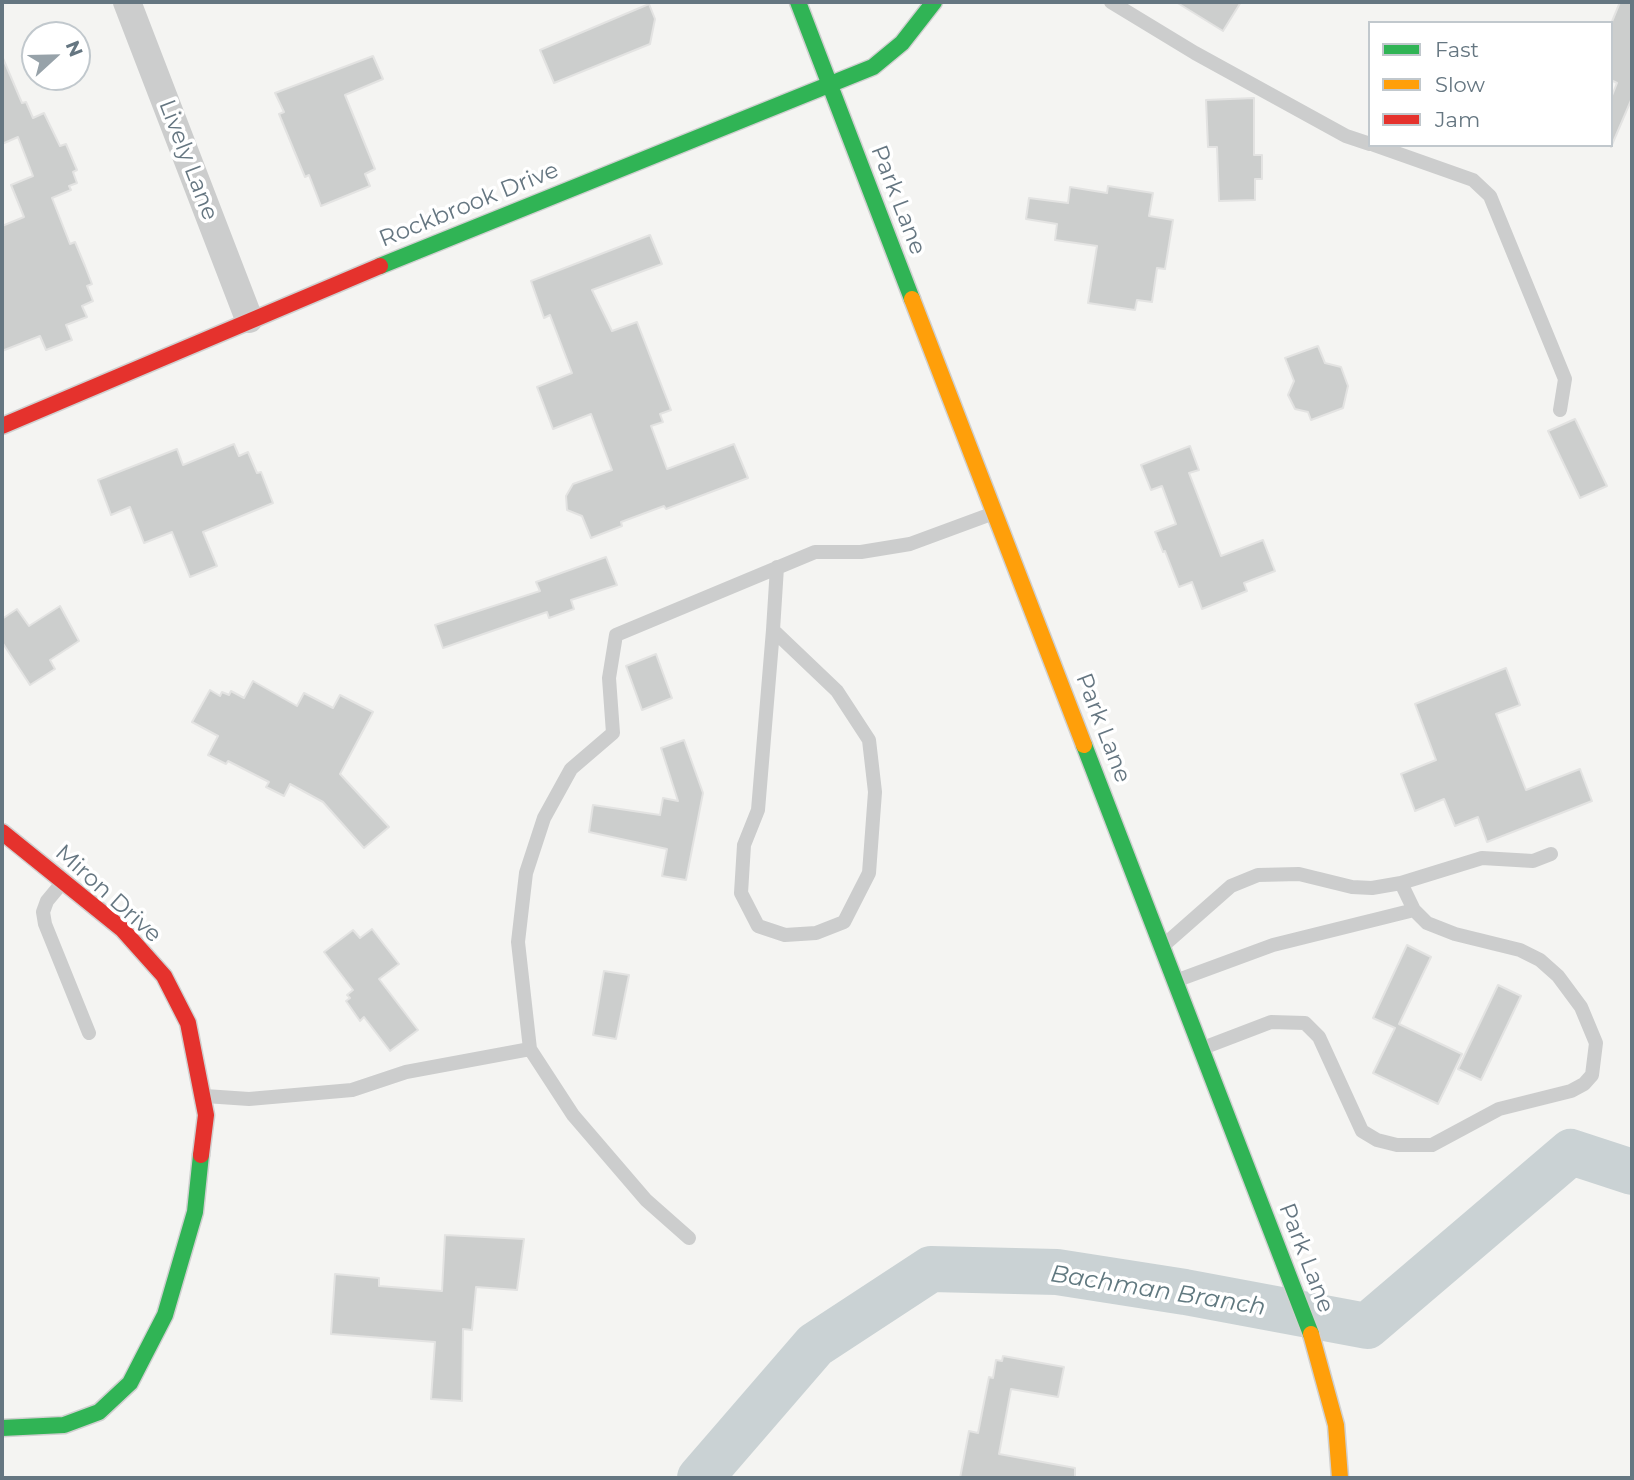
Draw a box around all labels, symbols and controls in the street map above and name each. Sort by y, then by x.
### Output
north arrow [21,21,91,91]
legend [1368,21,1613,147]
text: N [61,37,88,60]
text: Fast [1435,37,1479,62]
text: Slow [1435,72,1485,97]
street label: Lively Lane [152,96,224,224]
text: Jam [1435,107,1480,132]
street label: Park Lane [864,141,932,259]
street label: Rockbrook Drive [375,156,563,254]
street label: Park Lane [1069,669,1137,787]
street label: Miron Drive [49,839,167,949]
street label: Park Lane [1272,1199,1340,1317]
water label: Bachman Branch [1048,1260,1268,1322]

